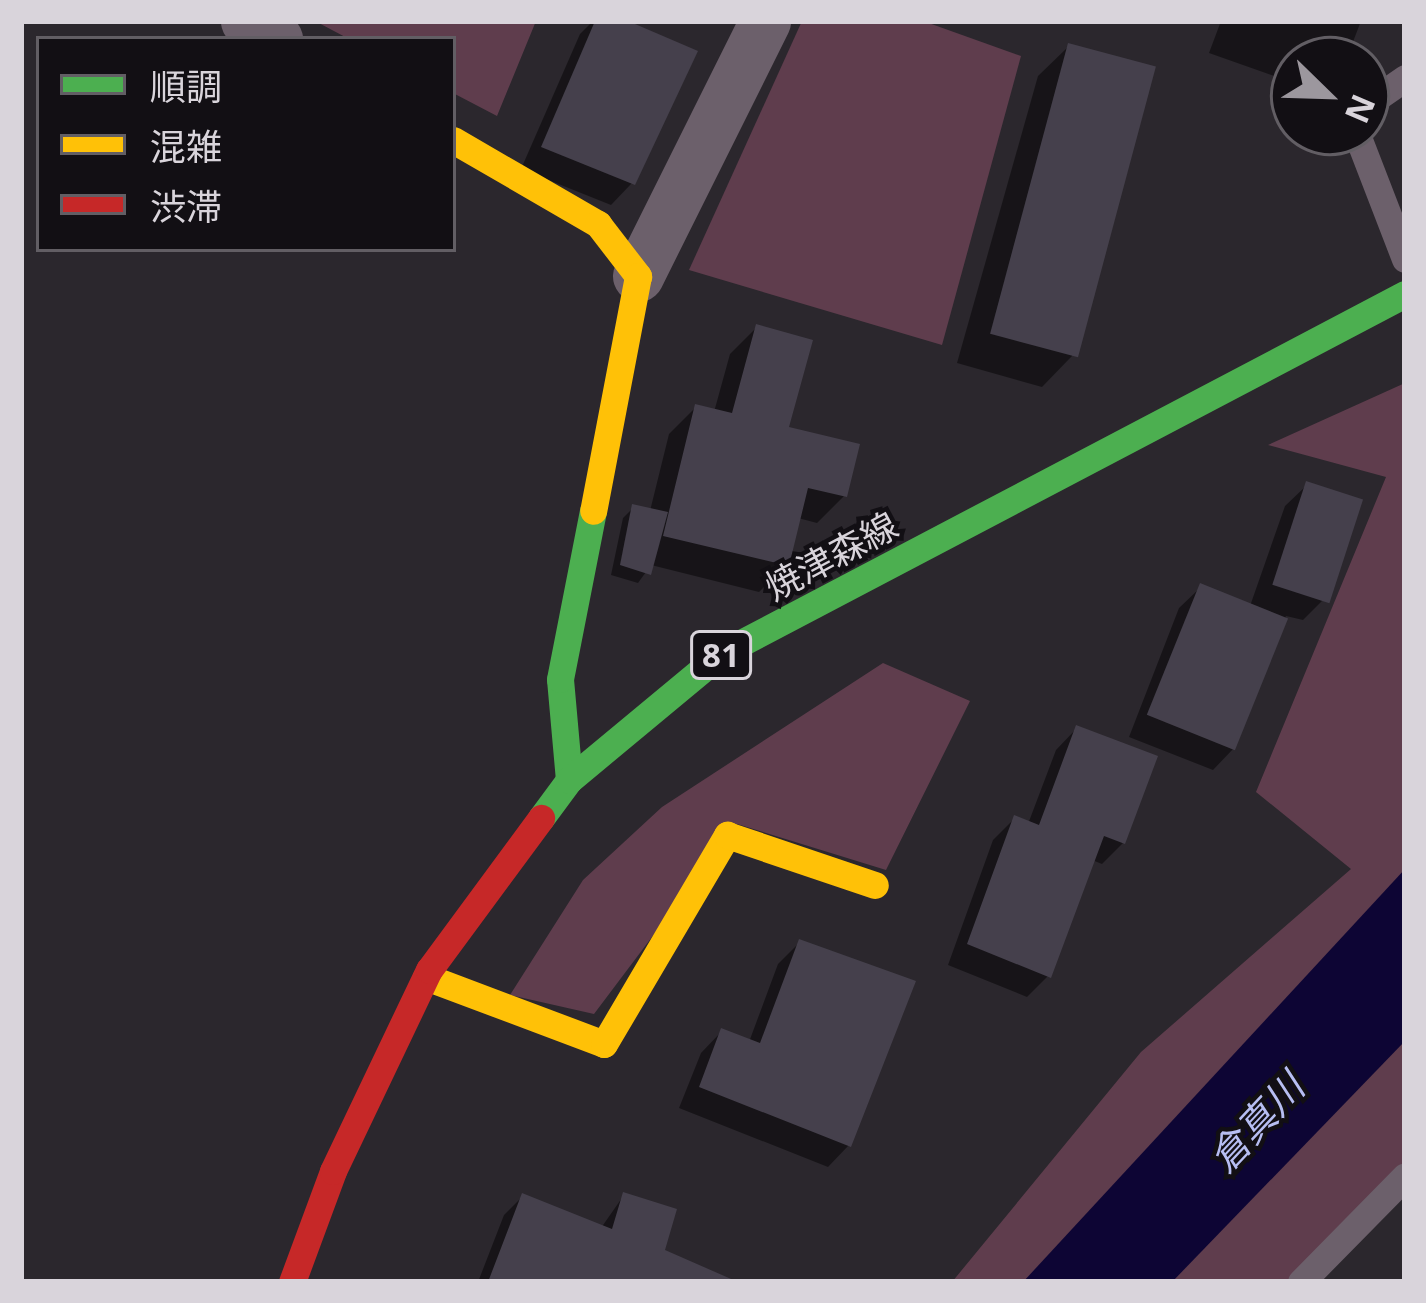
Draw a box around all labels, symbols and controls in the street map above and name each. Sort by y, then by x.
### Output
legend [36,36,456,252]
north arrow [1270,36,1390,156]
text: 順調 [150,62,222,111]
text: N [1335,88,1387,130]
text: 混雑 [150,122,222,171]
text: 渋滞 [150,182,222,231]
street label: 焼津森線 [757,503,905,609]
road number: 81 [688,628,754,682]
water label: 倉真川 [1199,1063,1313,1181]

